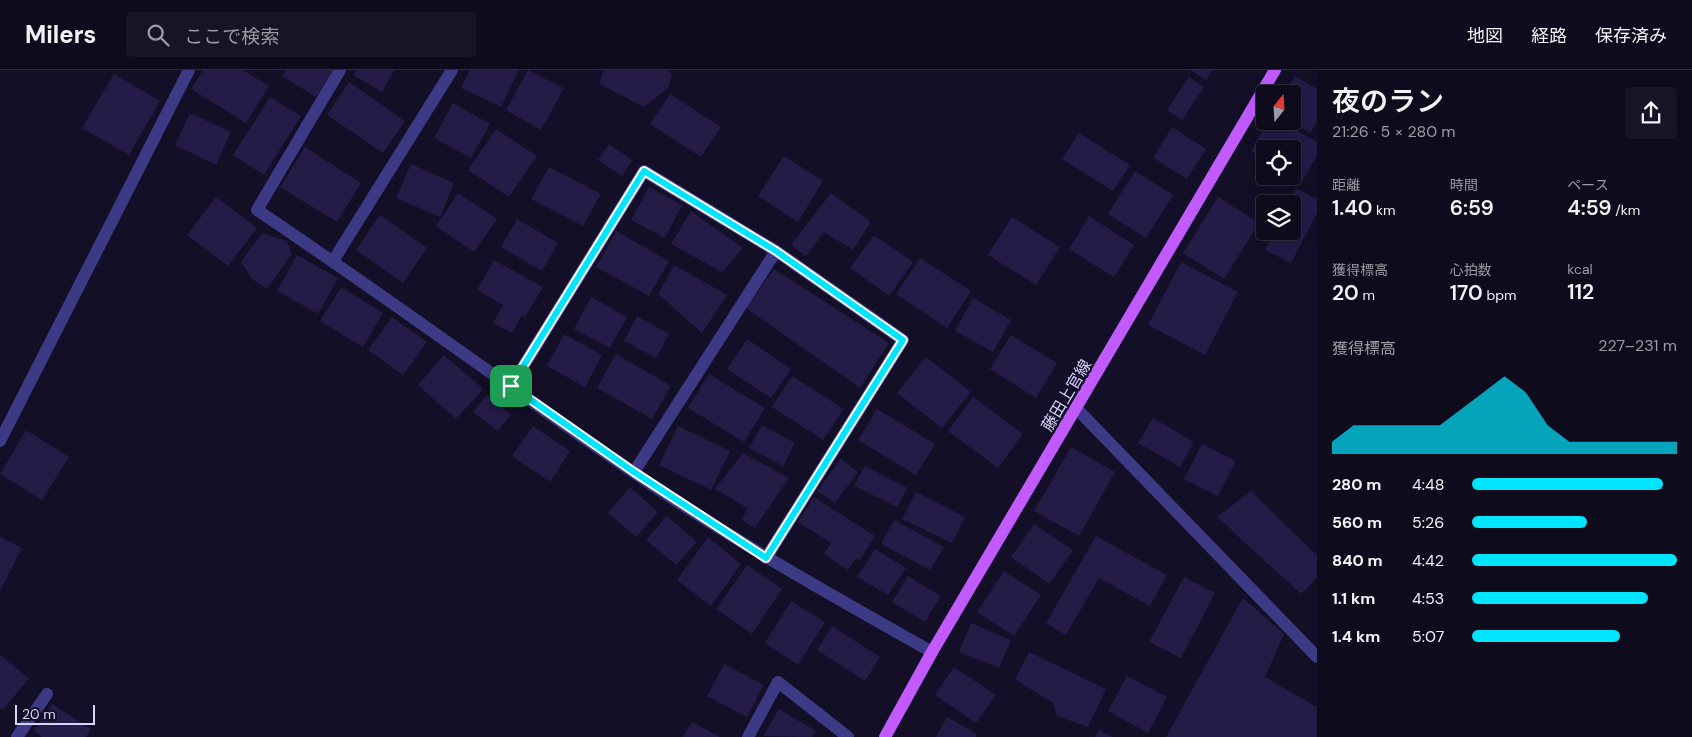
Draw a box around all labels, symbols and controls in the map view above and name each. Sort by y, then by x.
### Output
search box [126,12,476,57]
text: Milers [25,19,96,50]
icon: search [144,21,172,49]
text: ここで検索 [184,24,279,49]
text: 地図 [1467,24,1503,48]
text: 経路 [1531,24,1567,48]
text: 保存済み [1595,24,1667,48]
text: 夜のラン [1332,83,1444,120]
north arrow [1256,85,1301,130]
map controls [1256,85,1301,240]
button: share [1625,87,1677,139]
text: 21:26 · 5 × 280 m [1332,121,1456,142]
button: locate [1256,140,1301,185]
text: 距離 [1332,176,1360,194]
text: 時間 [1450,176,1478,194]
text: ペース [1567,176,1609,194]
text: 1.40 [1332,194,1372,222]
text: 6:59 [1450,194,1494,222]
text: 4:59 [1567,194,1612,222]
button: layers [1256,195,1301,240]
text: km [1372,201,1396,219]
text: /km [1612,201,1640,219]
text: kcal [1567,260,1593,278]
text: 獲得標高 [1332,261,1388,279]
text: 心拍数 [1450,261,1492,279]
text: 112 [1567,278,1594,306]
text: 20 [1332,279,1359,307]
text: 170 [1450,279,1483,307]
text: m [1359,286,1375,304]
text: bpm [1483,286,1516,304]
text: 227–231 m [1598,335,1677,356]
text: 獲得標高 [1332,338,1396,359]
street label: 藤田上官線 [1037,356,1096,435]
pin [490,365,532,407]
icon: arrive [497,372,525,400]
text: 280 m [1332,474,1381,495]
text: 4:48 [1412,474,1444,495]
text: 560 m [1332,512,1382,533]
text: 5:26 [1412,512,1444,533]
text: 840 m [1332,550,1383,571]
text: 4:42 [1412,550,1444,571]
text: 1.1 km [1332,588,1375,609]
text: 4:53 [1412,588,1444,609]
text: 1.4 km [1332,626,1380,647]
text: 5:07 [1412,626,1444,647]
scale bar [15,702,95,725]
text: 20 m [22,705,56,723]

